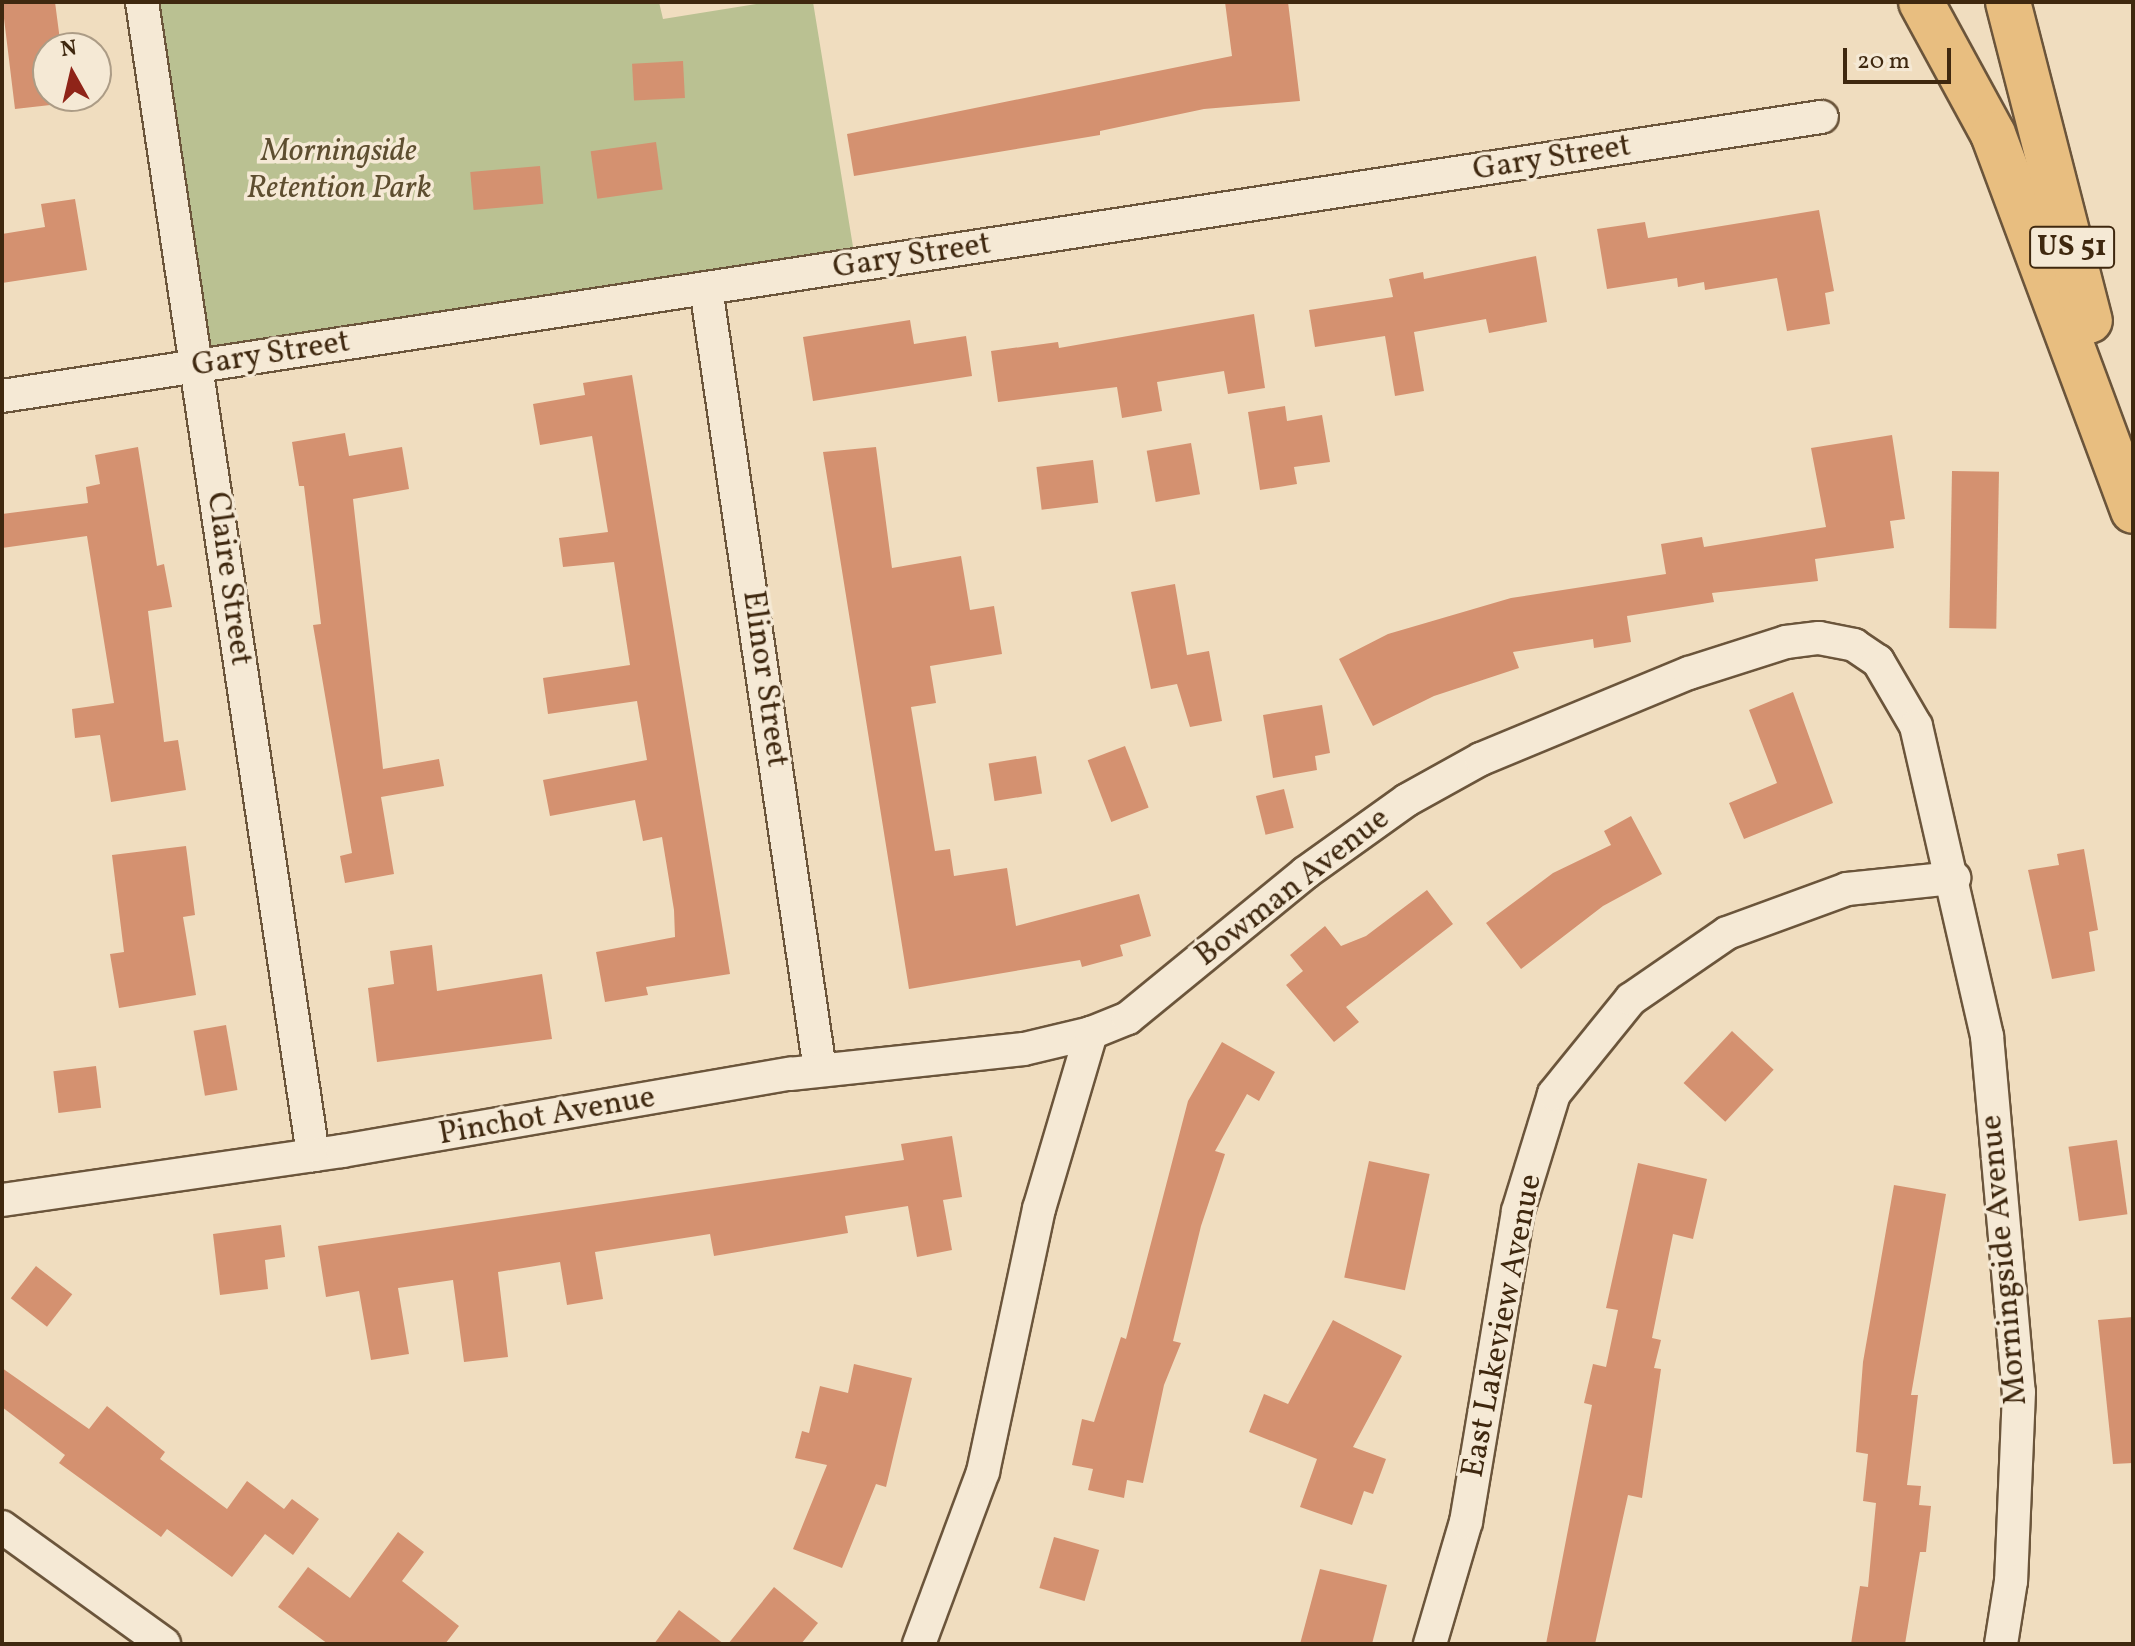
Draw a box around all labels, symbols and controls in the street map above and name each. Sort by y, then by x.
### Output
north arrow [32,32,112,112]
scale bar [1847,32,1955,82]
text: N [59,33,79,66]
text: 20 m [1857,45,1910,79]
street label: Gary Street [1470,127,1634,191]
park label: Morningside Retention Park [246,134,432,209]
road number: US 51 [2028,221,2116,273]
street label: Gary Street [830,225,994,289]
street label: Gary Street [189,323,353,387]
street label: Claire Street [197,490,259,668]
street label: Elinor Street [733,588,795,770]
street label: Bowman Avenue [1188,800,1398,976]
street label: Pinchot Avenue [436,1079,658,1155]
street label: Morningside Avenue [1973,1113,2037,1407]
street label: East Lakeview Avenue [1455,1170,1551,1482]

